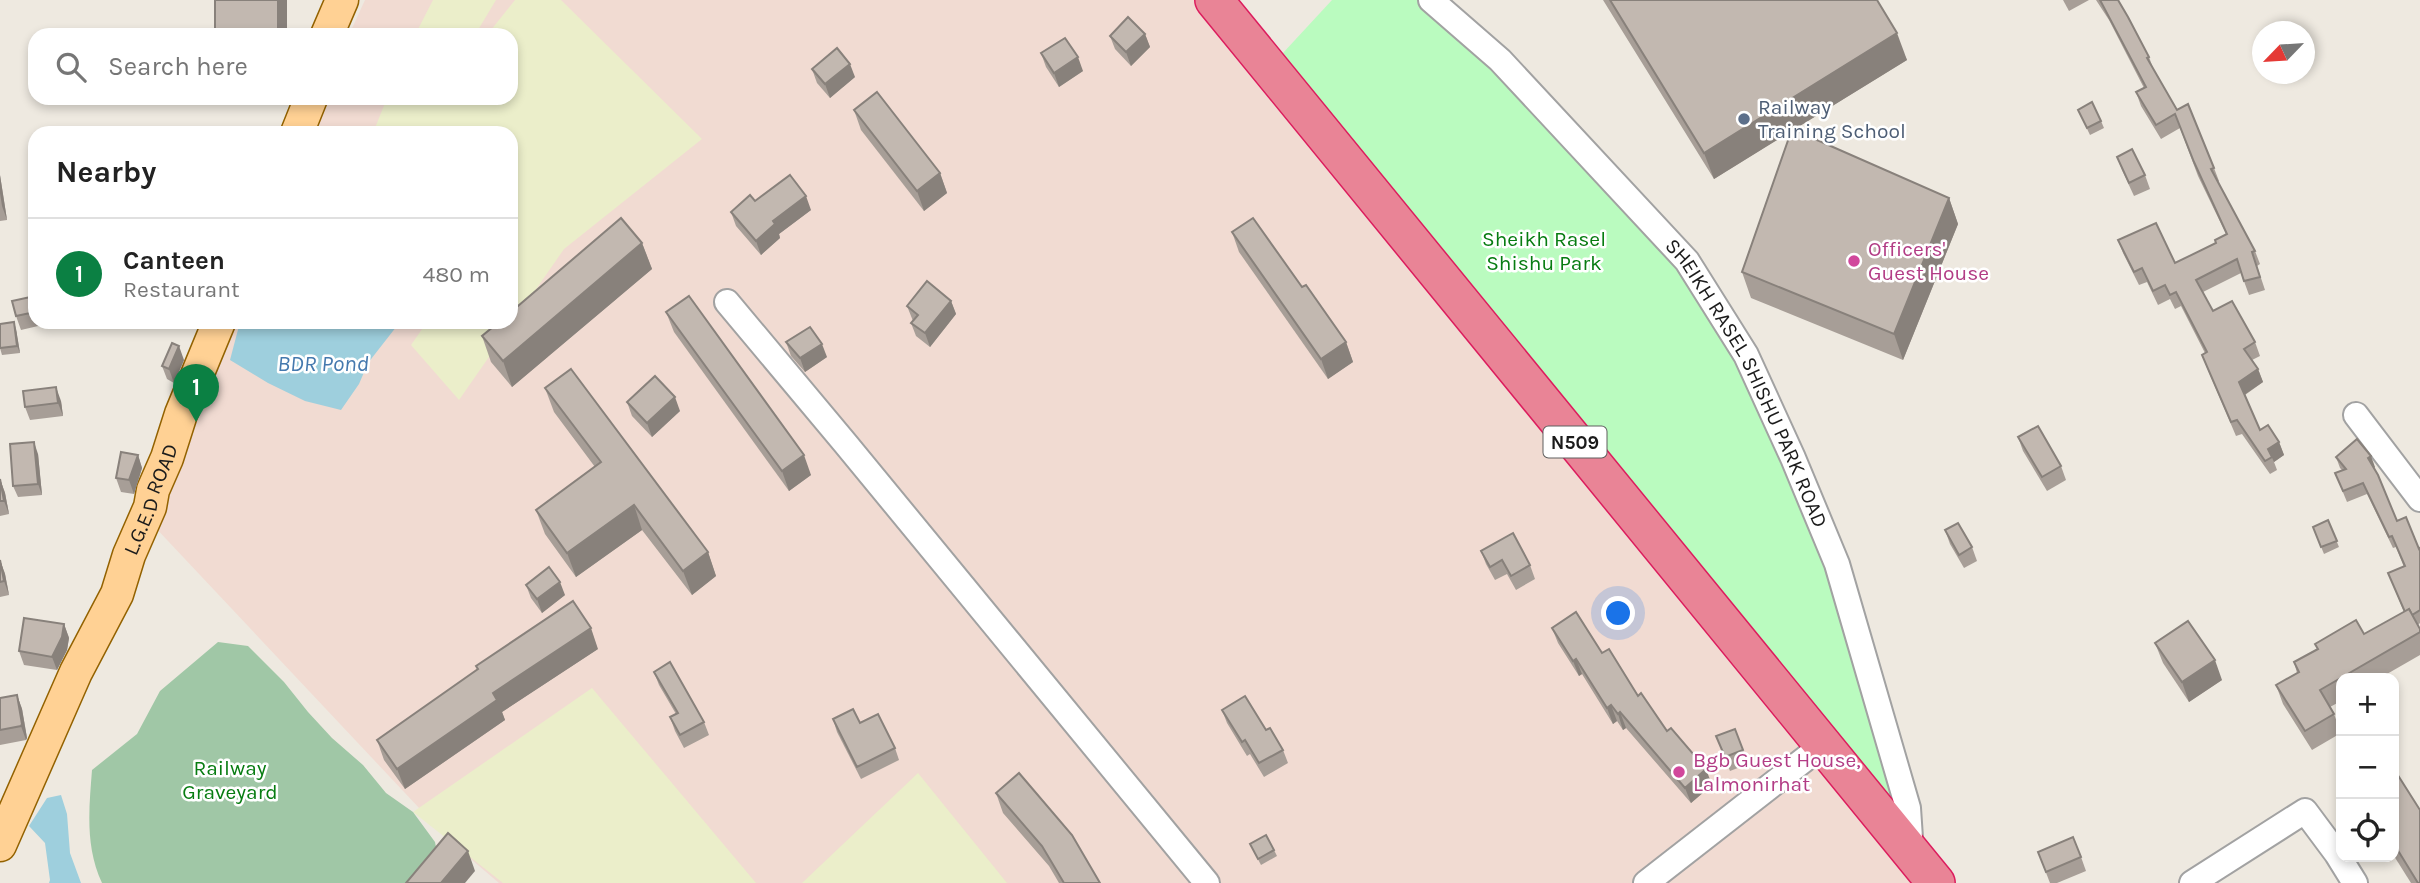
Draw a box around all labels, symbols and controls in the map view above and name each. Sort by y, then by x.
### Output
north arrow [2252,21,2315,84]
search box [28,28,518,105]
icon: search [52,48,90,86]
text: Search here [108,51,248,82]
place label: Railway Training School [1758,95,1906,143]
marker: Railway Training School [1736,111,1752,127]
text: Nearby [56,154,156,190]
park label: Sheikh Rasel Shishu Park [1482,227,1606,275]
street label: SHEIKH RASEL SHISHU PARK ROAD [1660,234,1833,531]
place label: Officers' Guest House [1868,237,1989,285]
text: Canteen [123,245,225,276]
marker: Officers' Guest House [1846,253,1862,269]
text: 1 [75,261,83,288]
text: 480 m [422,261,490,288]
text: Restaurant [123,276,240,303]
water label: BDR Pond [277,350,369,377]
pin: 1 [173,364,219,422]
road number: N509 [1544,426,1606,458]
street label: L.G.E.D ROAD [119,441,183,559]
your location [1601,596,1635,630]
map controls [2336,673,2399,862]
button: + [2336,673,2399,736]
button: − [2336,736,2399,799]
place label: Bgb Guest House, Lalmonirhat [1693,748,1861,796]
park label: Railway Graveyard [182,756,278,804]
marker: Bgb Guest House, Lalmonirhat [1671,764,1687,780]
button: locate [2336,799,2399,862]

